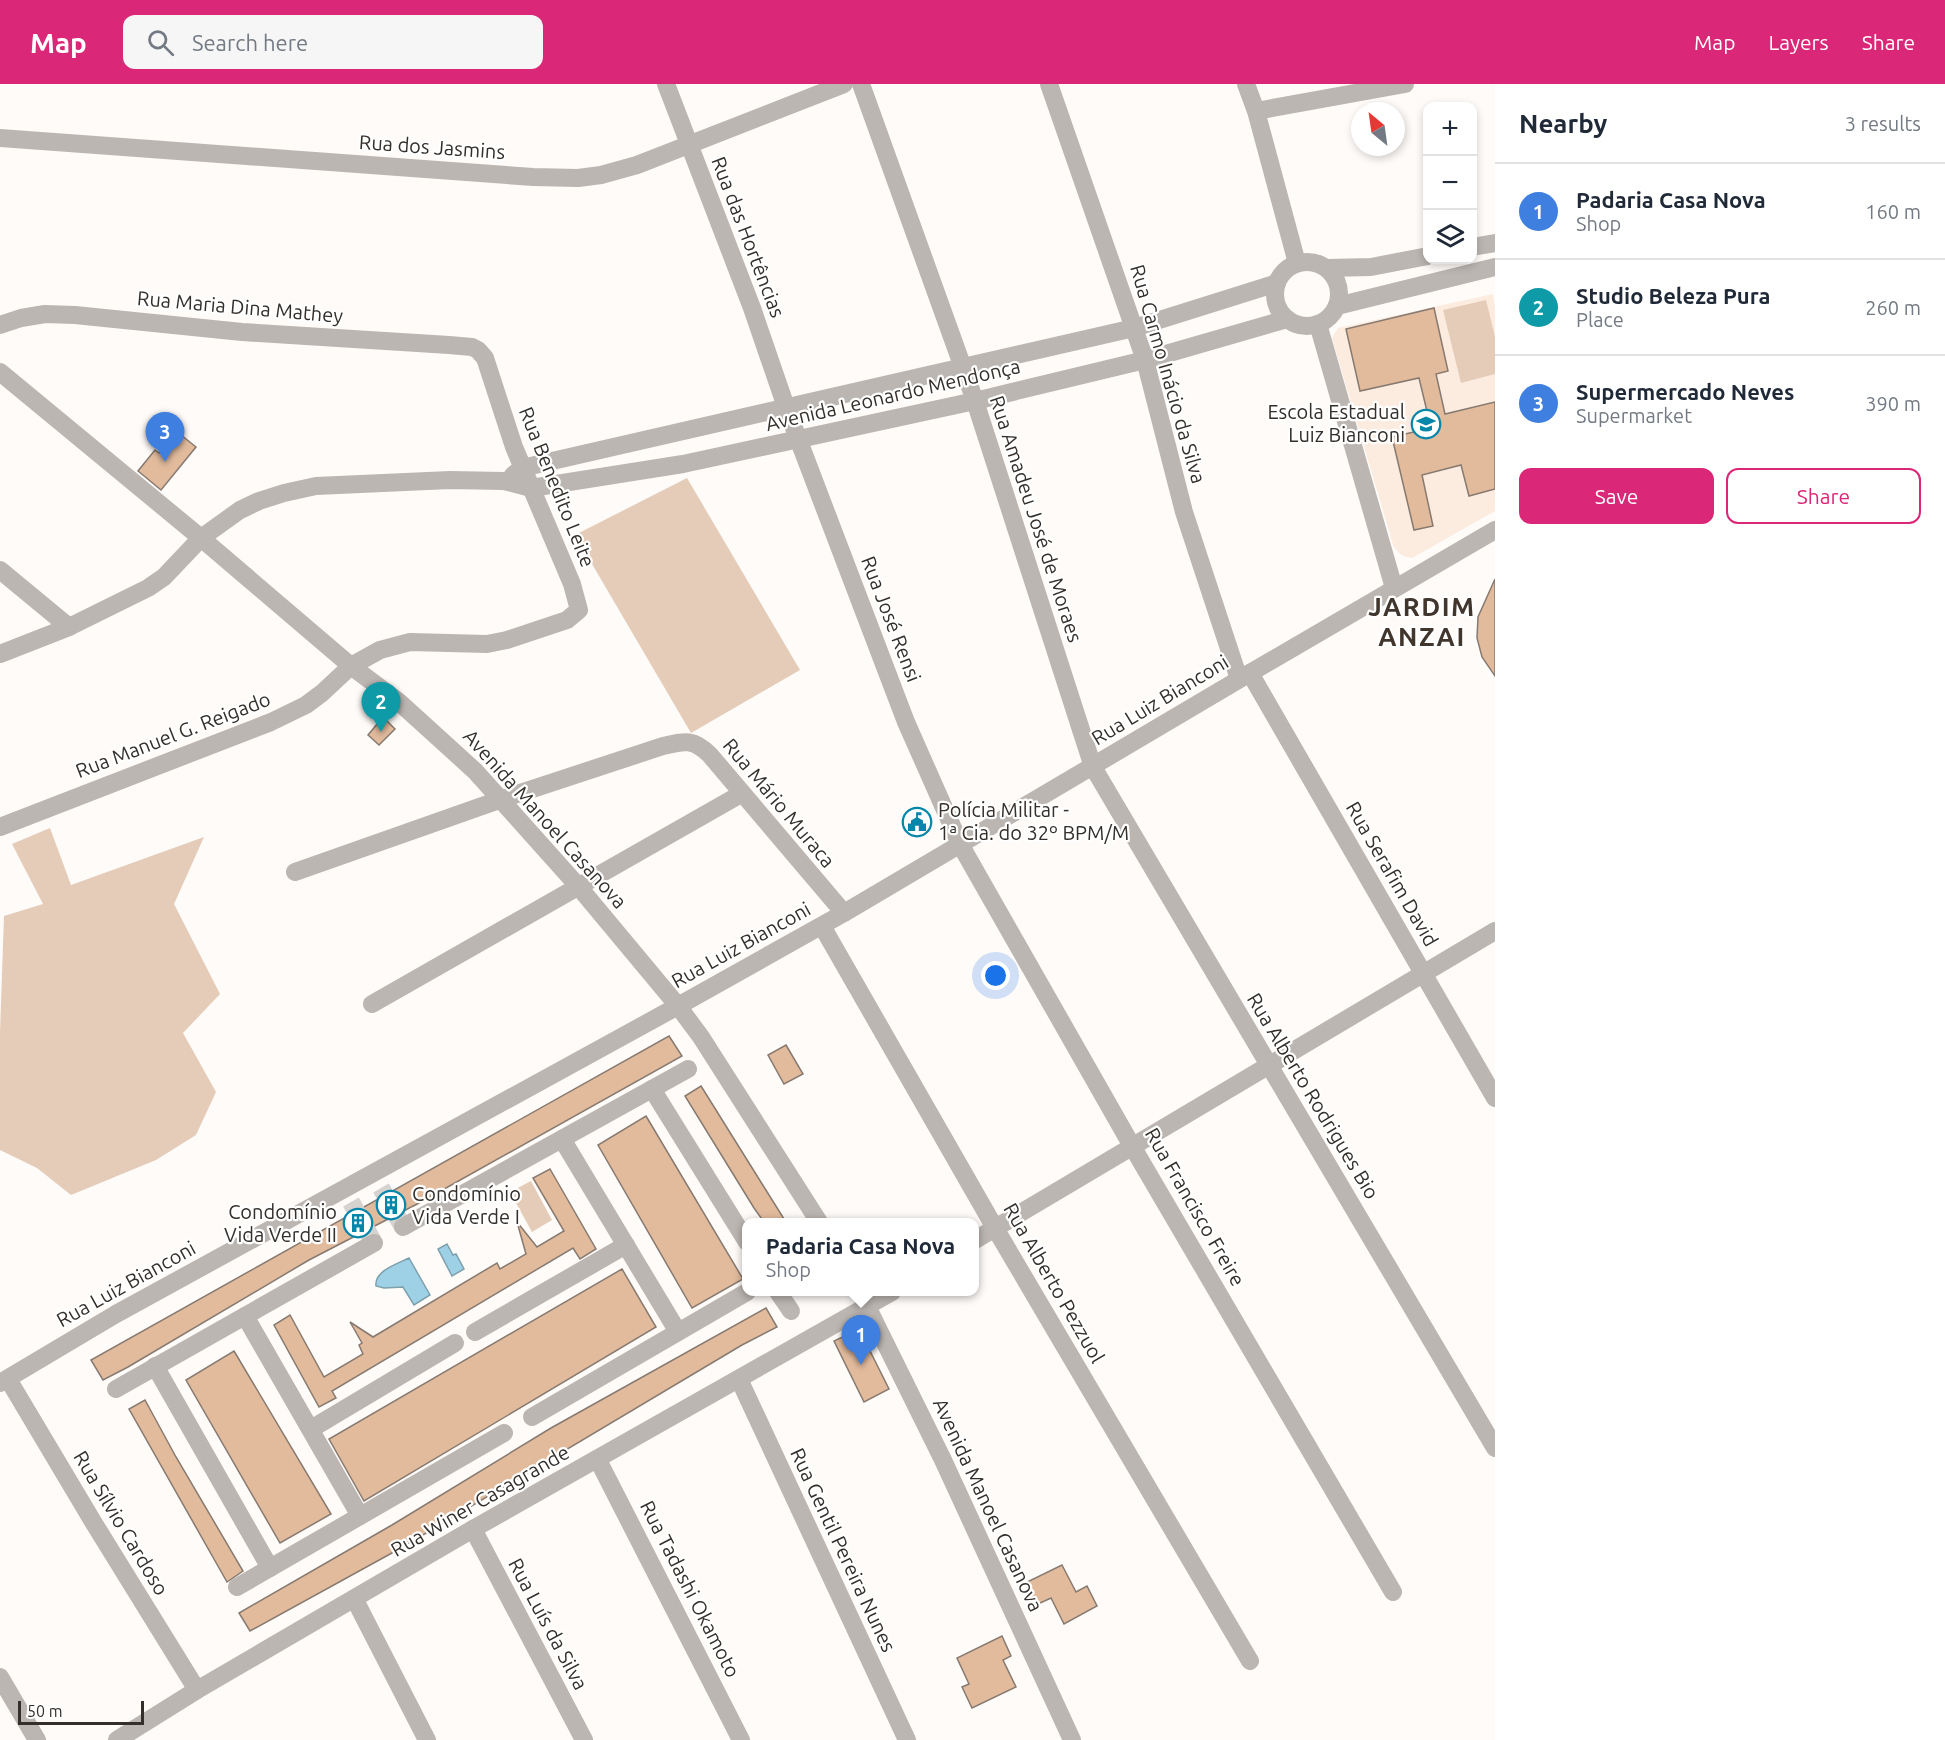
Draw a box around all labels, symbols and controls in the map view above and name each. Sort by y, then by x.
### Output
search box [123,15,543,69]
icon: search [144,26,177,59]
text: Map [30,27,87,58]
text: Search here [192,30,308,55]
text: Map [1694,30,1735,54]
text: Layers [1768,30,1829,54]
text: Share [1862,30,1915,54]
north arrow [1351,102,1405,156]
map controls [1423,102,1477,264]
button: + [1423,102,1477,156]
text: Nearby [1519,109,1607,138]
text: 3 results [1845,112,1921,135]
street label: Rua dos Jasmins [358,130,506,163]
street label: Rua das Hortências [707,153,790,321]
button: − [1423,156,1477,210]
text: Padaria Casa Nova [1576,187,1766,212]
text: 1 [1533,200,1544,223]
text: 160 m [1865,200,1921,223]
button: layers [1423,210,1477,264]
text: Shop [1576,212,1621,235]
street label: Rua Carmo Inácio da Silva [1126,262,1211,486]
text: Studio Beleza Pura [1576,283,1771,308]
street label: Rua Maria Dina Mathey [136,286,344,327]
text: 2 [1533,296,1544,319]
text: 260 m [1865,296,1921,319]
text: Place [1576,308,1624,331]
street label: Avenida Leonardo Mendonça [763,354,1022,435]
text: Supermercado Neves [1576,379,1794,404]
text: 3 [1533,392,1544,415]
text: 390 m [1865,392,1921,415]
street label: Rua Amadeu José de Moraes [986,393,1087,645]
place label: Escola Estadual Luiz Bianconi [1267,400,1405,446]
street label: Rua Benedito Leite [515,403,600,570]
text: Supermarket [1576,404,1692,427]
school or university icon: Escola Estadual Luiz Bianconi [1410,408,1442,440]
pin: 3 [146,412,184,462]
button: Save [1519,468,1714,524]
button: Share [1726,468,1921,524]
street label: Rua José Rensi [857,553,926,685]
district label: JARDIM ANZAI [1368,592,1476,651]
street label: Rua Luiz Bianconi [1087,650,1232,749]
pin: 2 [362,682,400,732]
street label: Rua Manuel G. Reigado [72,687,273,782]
street label: Avenida Manoel Casanova [459,725,632,913]
street label: Rua Mário Muraca [719,734,840,872]
street label: Rua Serafim David [1342,797,1443,950]
place label: Polícia Militar - 1ª Cia. do 32º BPM/M [938,798,1129,844]
public building icon: Polícia Militar - 1ª Cia. do 32º BPM/M [901,806,933,838]
street label: Rua Luiz Bianconi [667,897,814,992]
your location [981,961,1010,990]
street label: Rua Alberto Rodrigues Bio [1243,989,1384,1203]
street label: Rua Francisco Freire [1141,1124,1250,1290]
place label: Condomínio Vida Verde I [412,1182,521,1228]
building icon: Condomínio Vida Verde I [375,1189,407,1221]
street label: Rua Alberto Pezzuol [999,1199,1110,1367]
place label: Condomínio Vida Verde II [224,1200,337,1246]
building icon: Condomínio Vida Verde II [342,1207,374,1239]
popup [742,1218,979,1296]
text: Padaria Casa Nova [766,1233,955,1258]
street label: Rua Luiz Bianconi [52,1236,199,1331]
text: Shop [766,1258,811,1281]
pin: 1 [842,1316,880,1365]
street label: Avenida Manoel Casanova [929,1395,1048,1615]
street label: Rua Winer Casagrande [386,1440,573,1561]
street label: Rua Gentil Pereira Nunes [786,1444,901,1655]
street label: Rua Sílvio Cardoso [69,1446,174,1599]
street label: Rua Tadashi Okamoto [636,1497,745,1681]
street label: Rua Luís da Silva [504,1554,593,1693]
scale bar [18,1698,144,1726]
text: 50 m [27,1702,63,1720]

